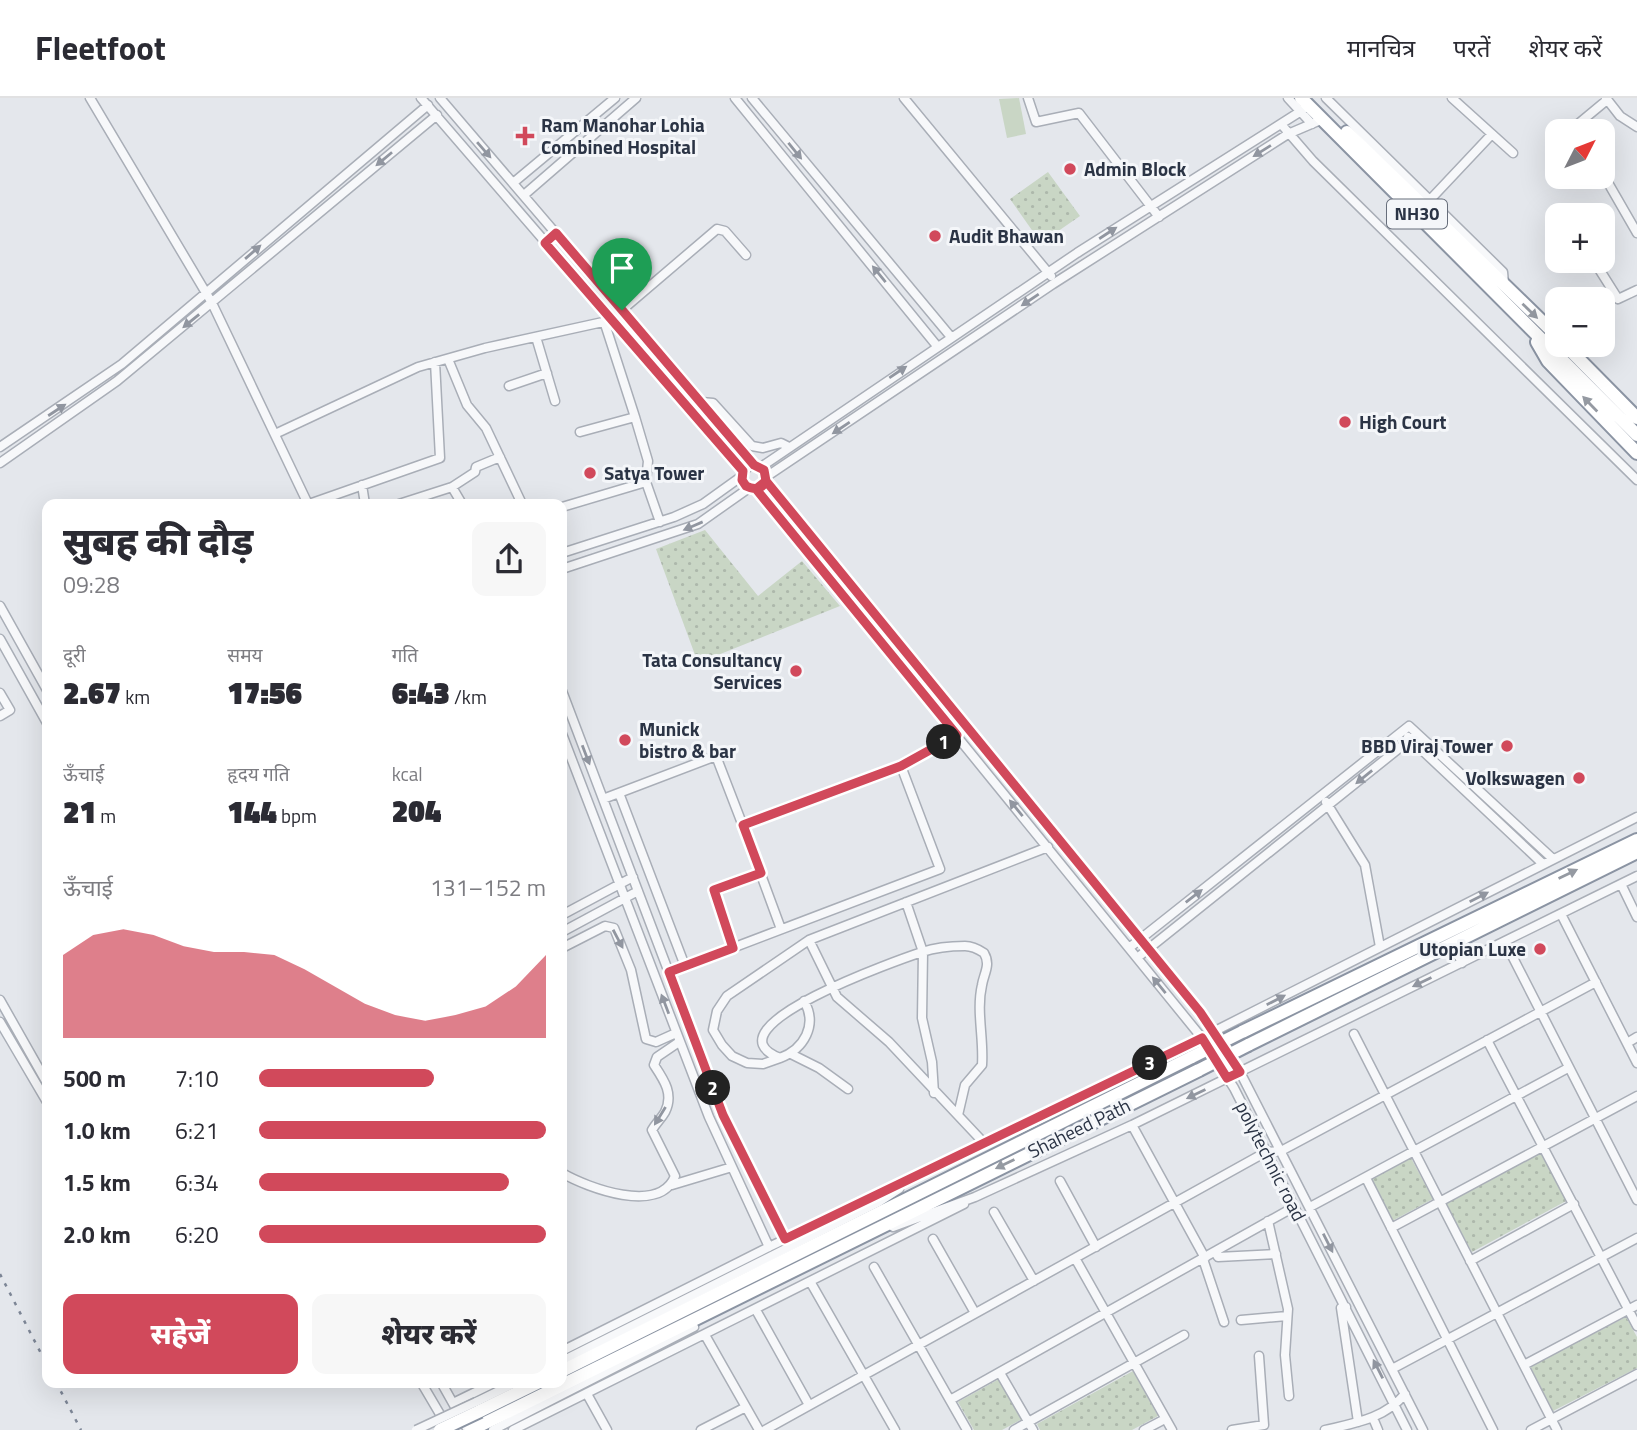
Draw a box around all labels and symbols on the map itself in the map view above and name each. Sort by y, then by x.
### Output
place label: Ram Manohar Lohia Combined Hospital [541,110,705,161]
north arrow [1545,119,1615,189]
marker: Ram Manohar Lohia Combined Hospital [515,126,535,146]
one-way arrow [476,141,491,158]
one-way arrow [788,141,803,159]
one-way arrow [1253,144,1272,157]
one-way arrow [376,151,393,166]
place label: Admin Block [1084,154,1187,183]
marker: Admin Block [1062,161,1078,177]
road number: NH30 [1387,200,1447,229]
place label: Audit Bhawan [949,221,1064,250]
one-way arrow [1099,227,1118,240]
marker: Audit Bhawan [927,228,943,244]
pin [592,238,652,310]
one-way arrow [244,244,262,260]
one-way arrow [872,266,887,283]
one-way arrow [1020,293,1039,306]
one-way arrow [1521,303,1538,319]
one-way arrow [182,313,199,328]
one-way arrow [888,366,908,379]
one-way arrow [1581,395,1598,412]
one-way arrow [48,404,67,417]
place label: High Court [1359,407,1446,436]
marker: High Court [1337,414,1353,430]
one-way arrow [832,421,851,434]
place label: Satya Tower [604,458,704,487]
marker: Satya Tower [582,465,598,481]
one-way arrow [682,520,703,531]
place label: Tata Consultancy Services [642,645,782,696]
marker: Tata Consultancy Services [788,663,804,679]
place label: Munick bistro & bar [639,714,736,765]
pin: 1 [926,724,962,760]
place label: BBD Viraj Tower [1361,731,1493,760]
marker: Munick bistro & bar [617,732,633,748]
marker: BBD Viraj Tower [1499,738,1515,754]
one-way arrow [581,745,592,766]
place label: Volkswagen [1465,763,1565,792]
one-way arrow [1356,769,1373,784]
marker: Volkswagen [1571,770,1587,786]
one-way arrow [1009,800,1024,817]
one-way arrow [1558,868,1578,880]
one-way arrow [1184,889,1202,904]
one-way arrow [1469,891,1489,902]
one-way arrow [612,929,624,949]
place label: Utopian Luxe [1419,934,1526,963]
marker: Utopian Luxe [1532,941,1548,957]
one-way arrow [1152,977,1167,994]
one-way arrow [1412,977,1432,988]
one-way arrow [659,993,670,1014]
one-way arrow [1266,995,1286,1006]
pin: 3 [1132,1046,1168,1080]
pin: 2 [696,1070,730,1105]
one-way arrow [1186,1088,1206,1099]
street label: Shaheed Path [1022,1090,1135,1165]
street label: polytechnic road [1229,1096,1314,1226]
one-way arrow [654,1106,667,1126]
one-way arrow [995,1158,1015,1170]
one-way arrow [1322,1233,1333,1253]
one-way arrow [1372,1359,1383,1379]

